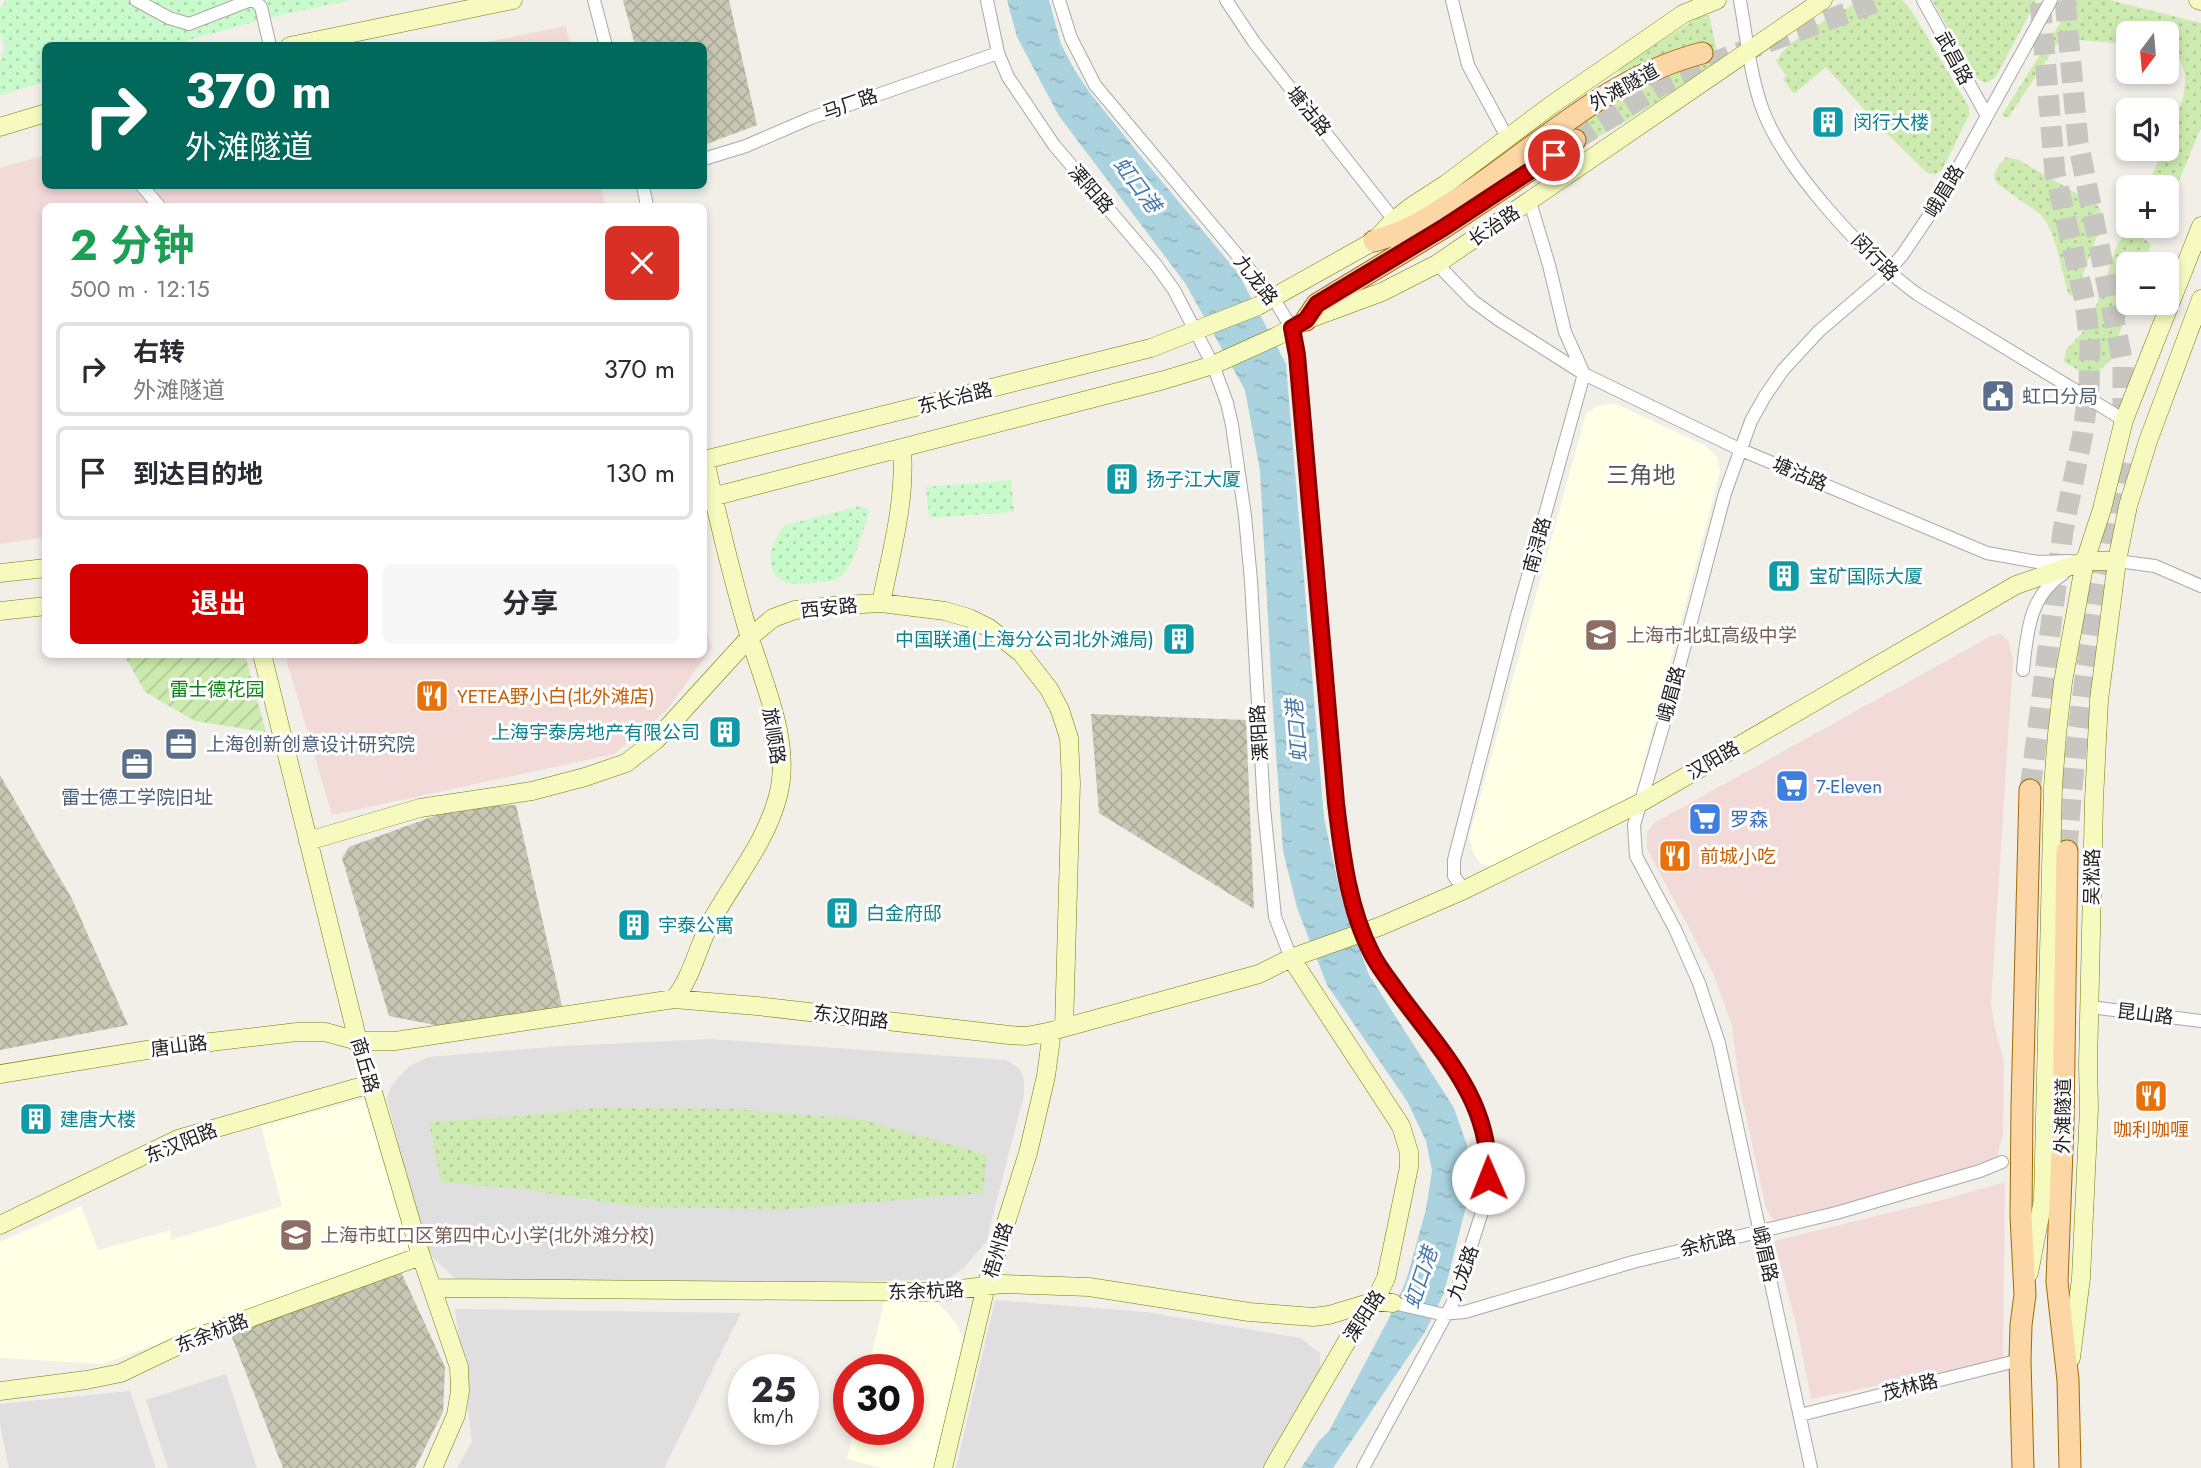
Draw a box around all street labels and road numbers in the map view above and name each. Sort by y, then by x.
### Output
street label: 武昌路 [1929,26,1979,90]
street label: 外滩隧道 [1584,57,1664,117]
street label: 塘沽路 [1281,80,1337,142]
street label: 马厂路 [819,82,881,126]
street label: 溧阳路 [1062,159,1120,219]
street label: 峨眉路 [1918,160,1970,222]
street label: 长治路 [1463,199,1525,253]
street label: 闵行路 [1845,227,1905,287]
street label: 九龙路 [1228,249,1284,311]
street label: 东长治路 [915,376,995,420]
street label: 塘沽路 [1768,450,1832,498]
street label: 南浔路 [1517,514,1557,576]
street label: 西安路 [799,592,859,624]
street label: 峨眉路 [1651,663,1691,725]
street label: 溧阳路 [1244,704,1274,762]
street label: 旅顺路 [756,706,792,766]
street label: 汉阳路 [1682,734,1744,786]
street label: 吴淞路 [2078,848,2106,906]
street label: 昆山路 [2115,997,2175,1031]
street label: 东汉阳路 [812,999,890,1035]
street label: 唐山路 [149,1029,209,1063]
street label: 商丘路 [344,1034,386,1096]
street label: 外滩隧道 [2049,1078,2077,1154]
street label: 东汉阳路 [141,1116,221,1170]
street label: 梧州路 [977,1219,1019,1281]
street label: 余杭路 [1677,1223,1739,1263]
street label: 峨眉路 [1745,1223,1785,1285]
street label: 九龙路 [1441,1242,1485,1304]
street label: 东余杭路 [888,1276,964,1306]
street label: 溧阳路 [1337,1285,1391,1347]
street label: 东余杭路 [172,1307,252,1359]
street label: 茂林路 [1879,1367,1941,1407]

